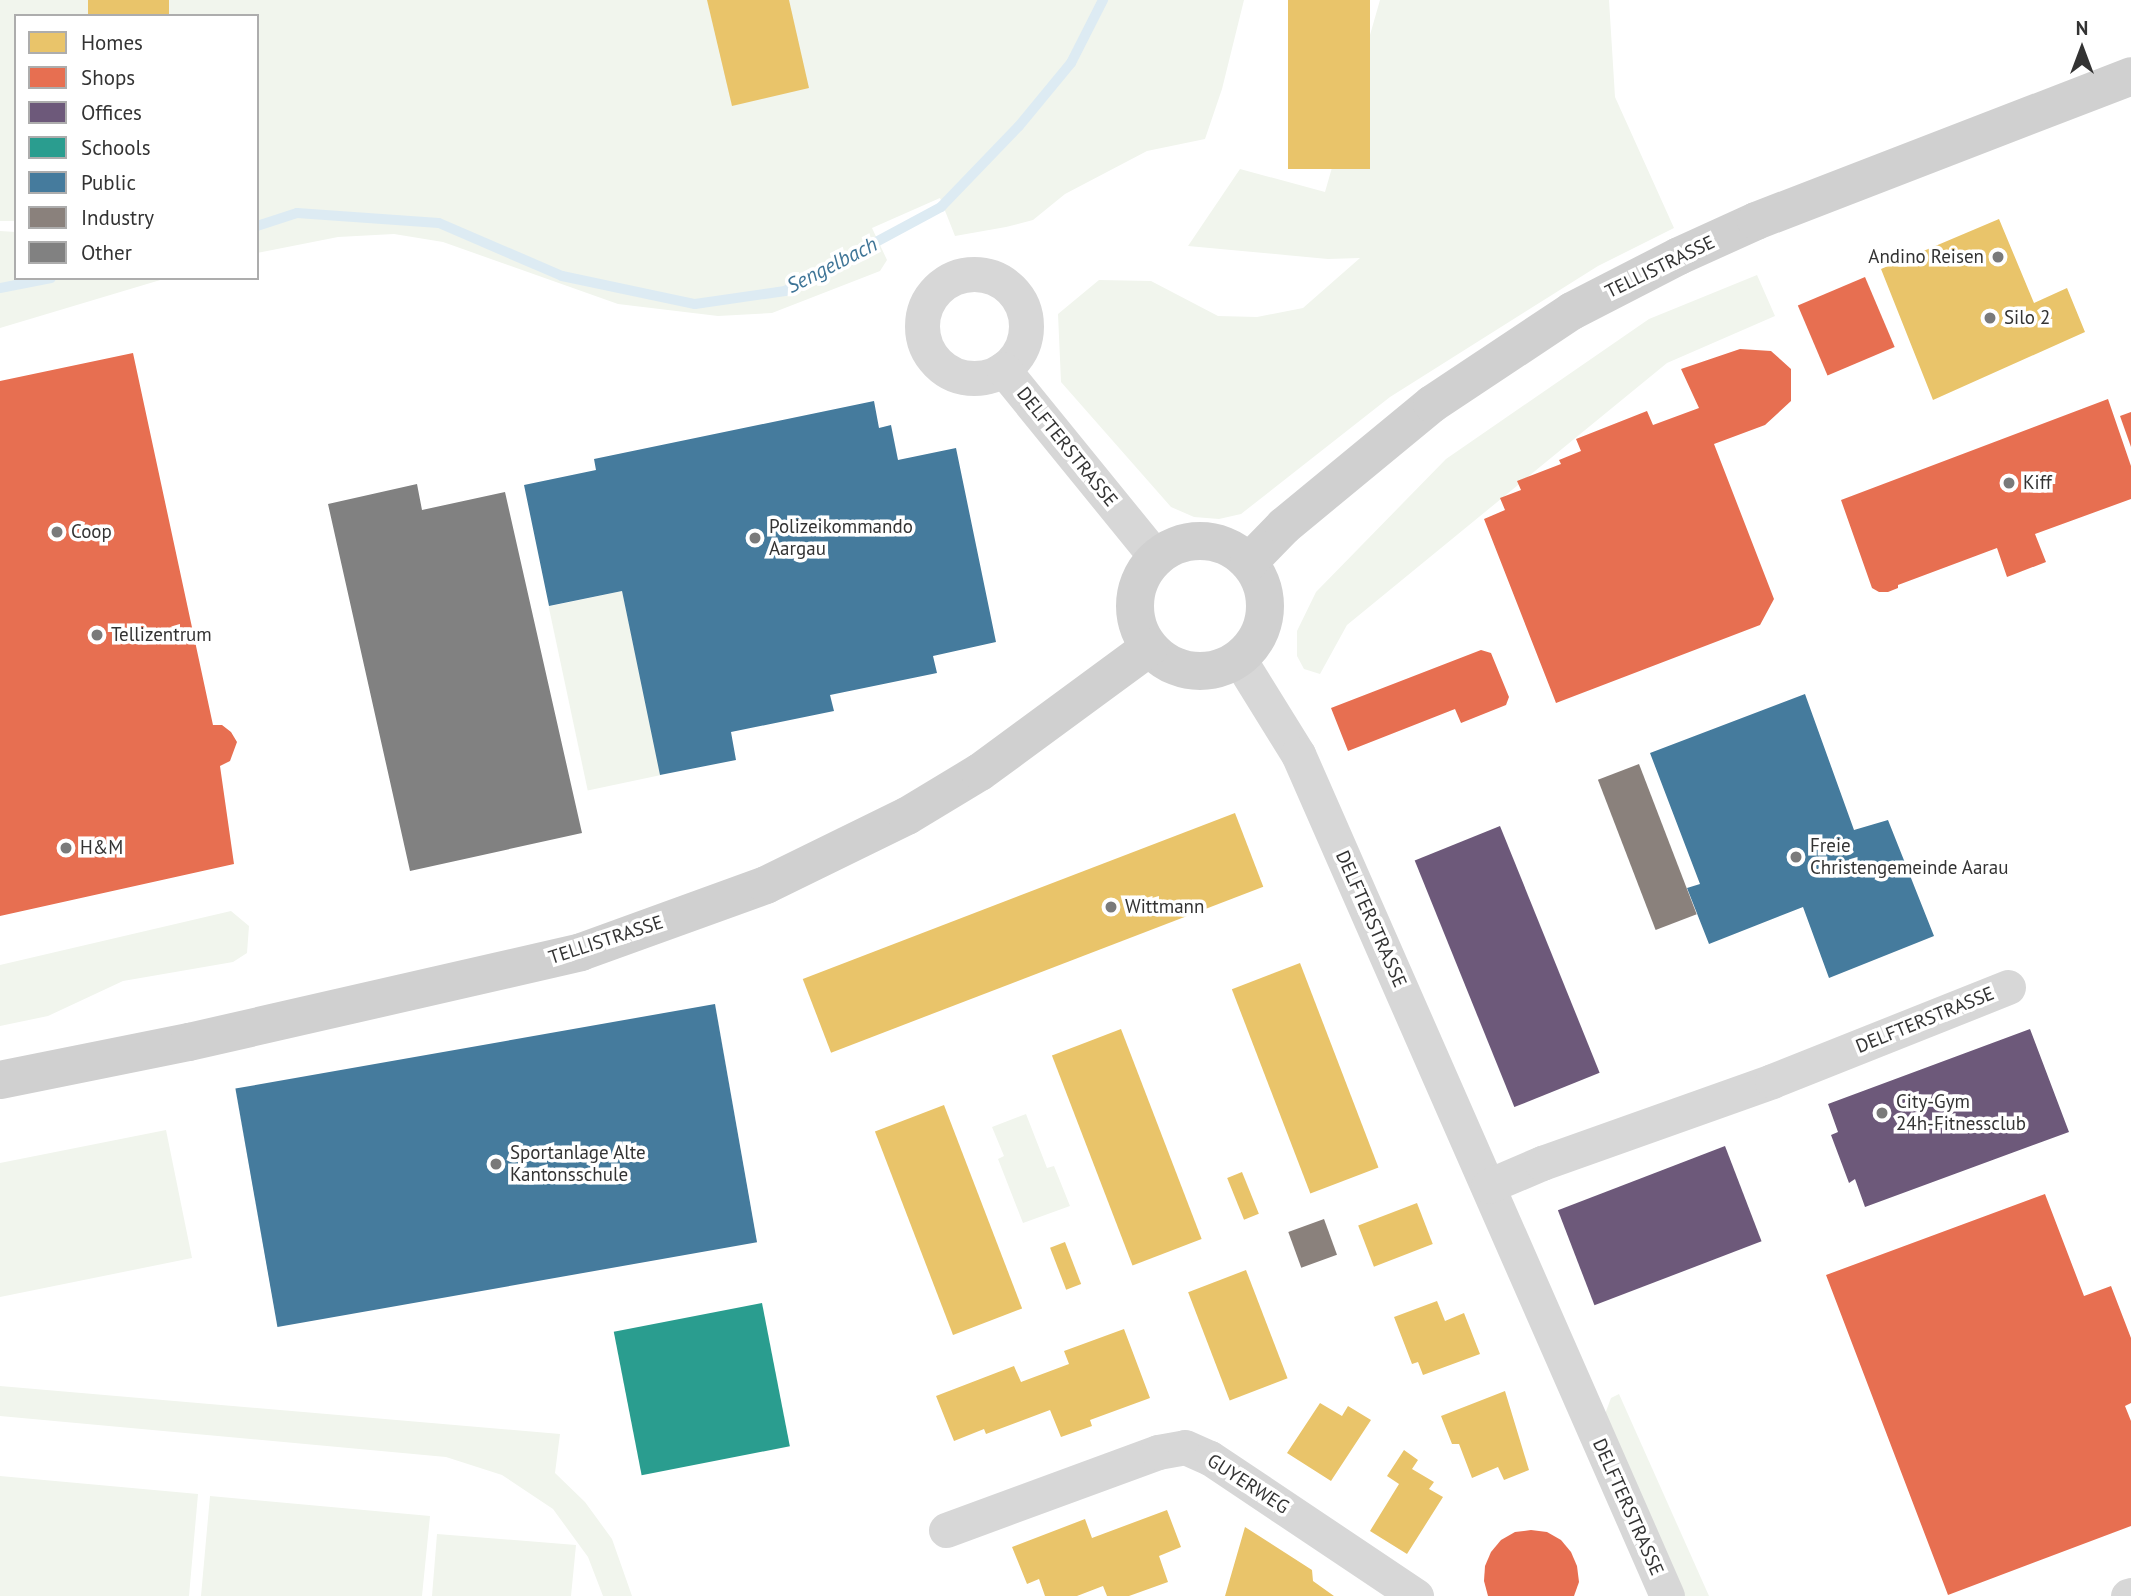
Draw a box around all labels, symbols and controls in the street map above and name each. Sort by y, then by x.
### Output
legend [14,14,259,280]
north arrow [2047,14,2117,84]
text: N [2076,16,2088,40]
text: Homes [81,29,143,56]
text: Shops [81,64,135,91]
text: Offices [81,99,142,126]
text: Schools [81,134,151,161]
text: Public [81,169,136,196]
text: Industry [81,204,154,231]
water label: Sengelbach [782,231,882,299]
street label: TELLISTRASSE [1602,231,1718,303]
text: Other [81,239,132,266]
place label: Andino Reisen [1868,246,1984,268]
marker: Andino Reisen [1990,249,2006,265]
place label: Silo 2 [2004,307,2050,329]
marker: Silo 2 [1982,310,1998,326]
street label: DELFTERSTRASSE [1012,383,1122,511]
place label: Kiff [2023,472,2052,494]
marker: Kiff [2001,475,2017,491]
place label: Polizeikommando Aargau [769,516,913,560]
place label: Coop [71,521,112,543]
marker: Coop [49,524,65,540]
marker: Polizeikommando Aargau [747,530,763,546]
place label: Tellizentrum [111,624,212,646]
marker: Tellizentrum [89,627,105,643]
place label: Freie Christengemeinde Aarau [1810,835,2009,879]
place label: H&M [80,837,123,859]
marker: H&M [58,840,74,856]
street label: DELFTERSTRASSE [1331,847,1411,991]
marker: Freie Christengemeinde Aarau [1788,849,1804,865]
place label: Wittmann [1125,896,1204,918]
marker: Wittmann [1103,899,1119,915]
street label: TELLISTRASSE [546,911,666,969]
street label: DELFTERSTRASSE [1852,982,1998,1058]
place label: City-Gym 24h-Fitnessclub [1896,1091,2026,1135]
marker: City-Gym 24h-Fitnessclub [1874,1105,1890,1121]
place label: Sportanlage Alte Kantonsschule [510,1142,646,1186]
marker: Sportanlage Alte Kantonsschule [488,1156,504,1172]
street label: DELFTERSTRASSE [1588,1435,1668,1579]
street label: GUYERWEG [1203,1449,1293,1519]

